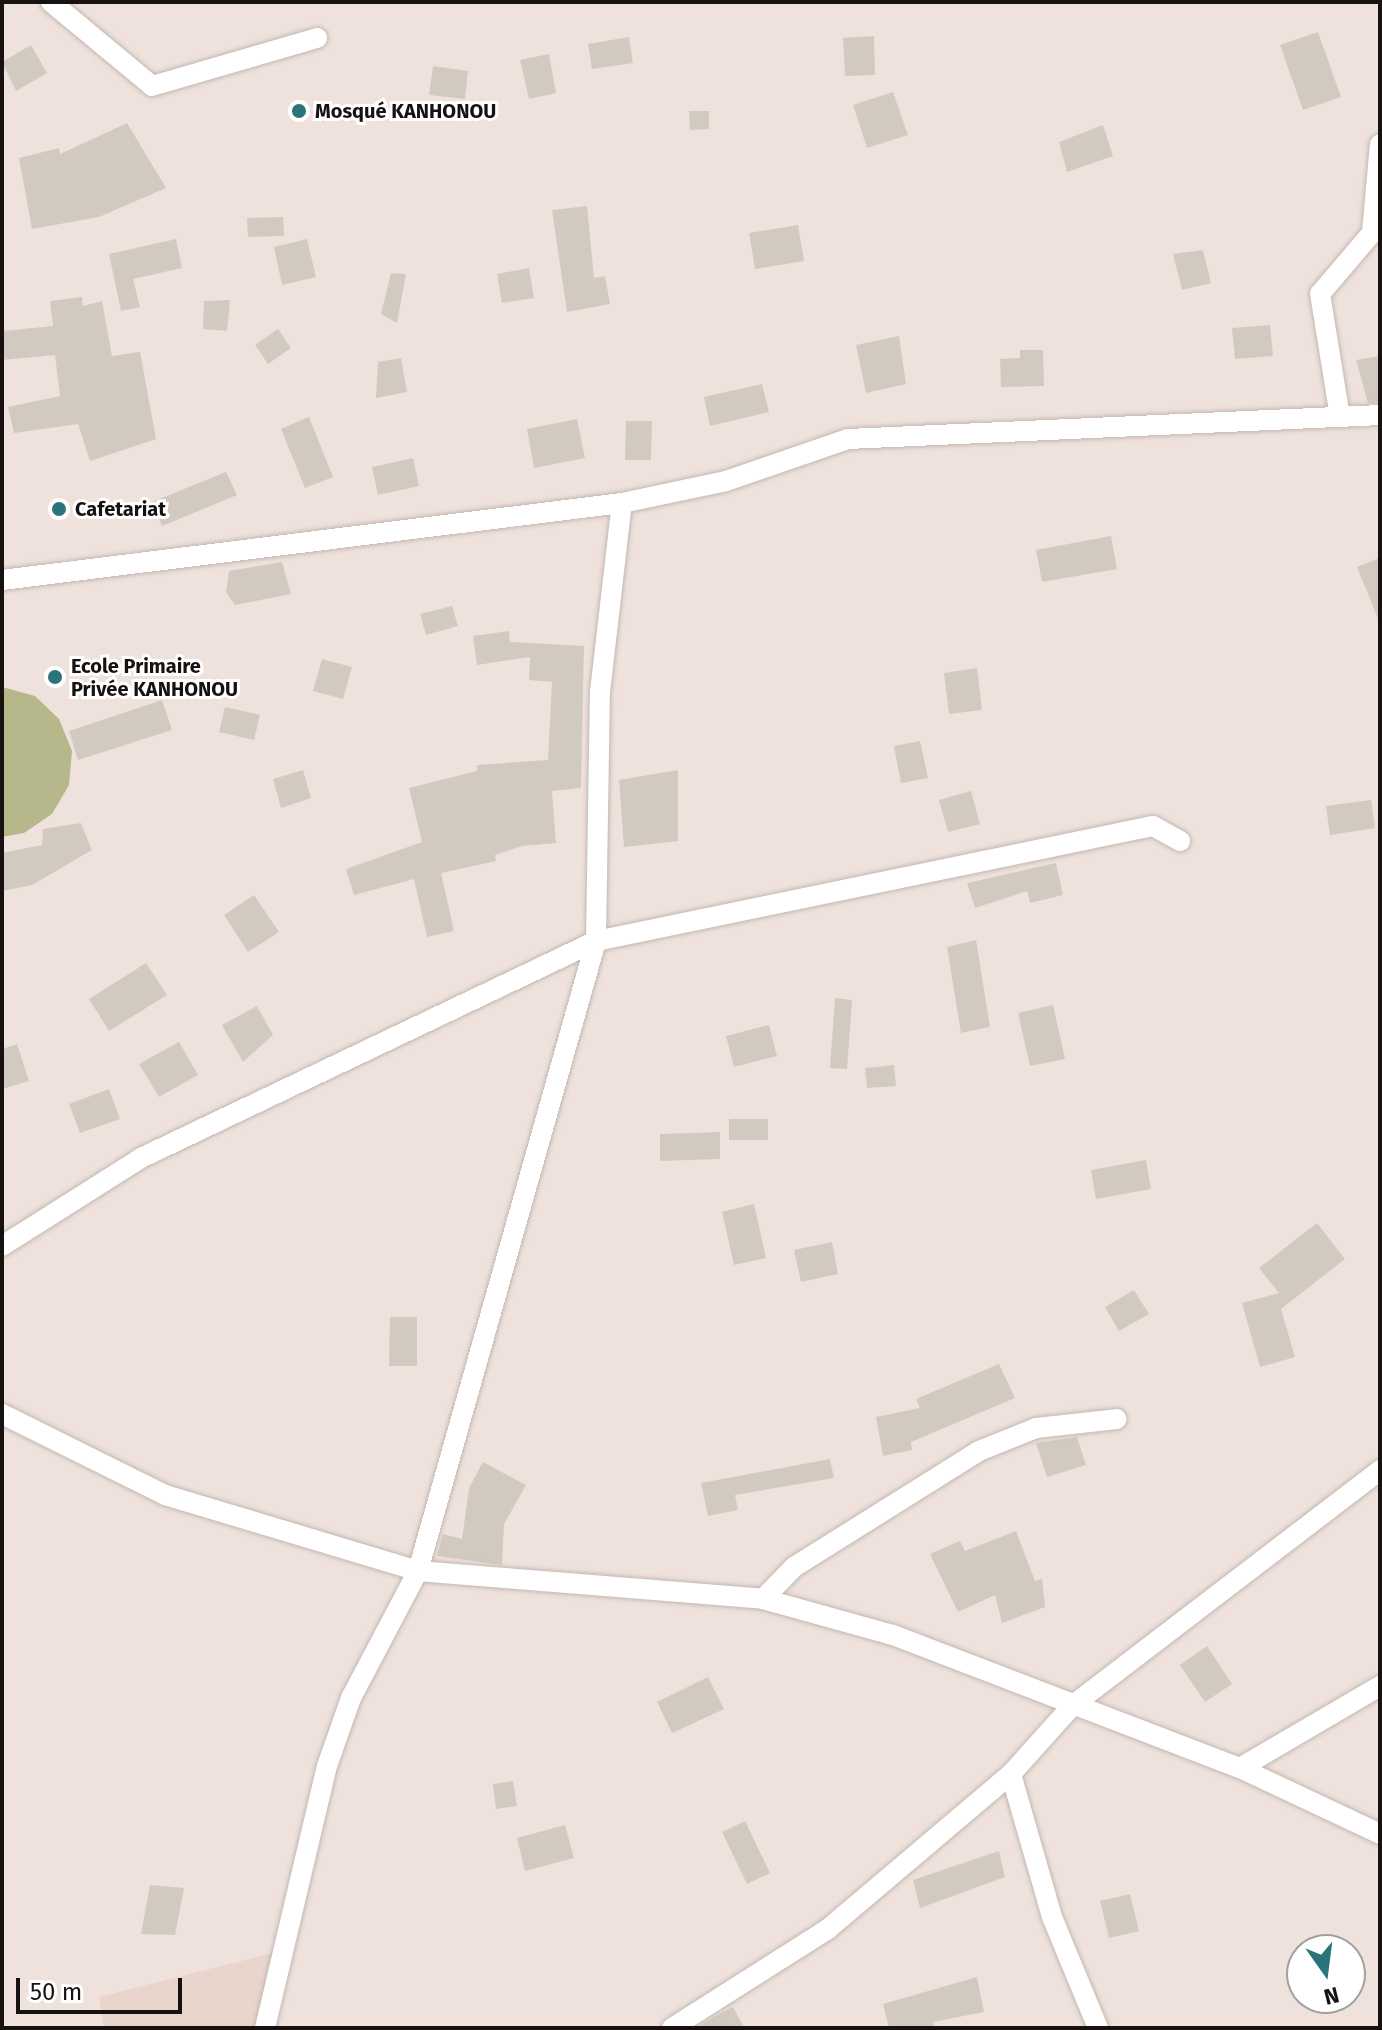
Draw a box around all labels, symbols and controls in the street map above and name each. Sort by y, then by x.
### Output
place label: Mosqué KANHONOU [315,99,496,123]
marker: Mosqué KANHONOU [290,102,308,120]
place label: Cafetariat [75,497,166,521]
marker: Cafetariat [50,500,68,518]
place label: Ecole Primaire Privée KANHONOU [71,654,238,701]
marker: Ecole Primaire Privée KANHONOU [46,668,64,686]
north arrow [1286,1934,1366,2014]
scale bar [20,1962,186,2012]
text: 50 m [30,1978,82,2006]
text: N [1321,1981,1342,2011]

